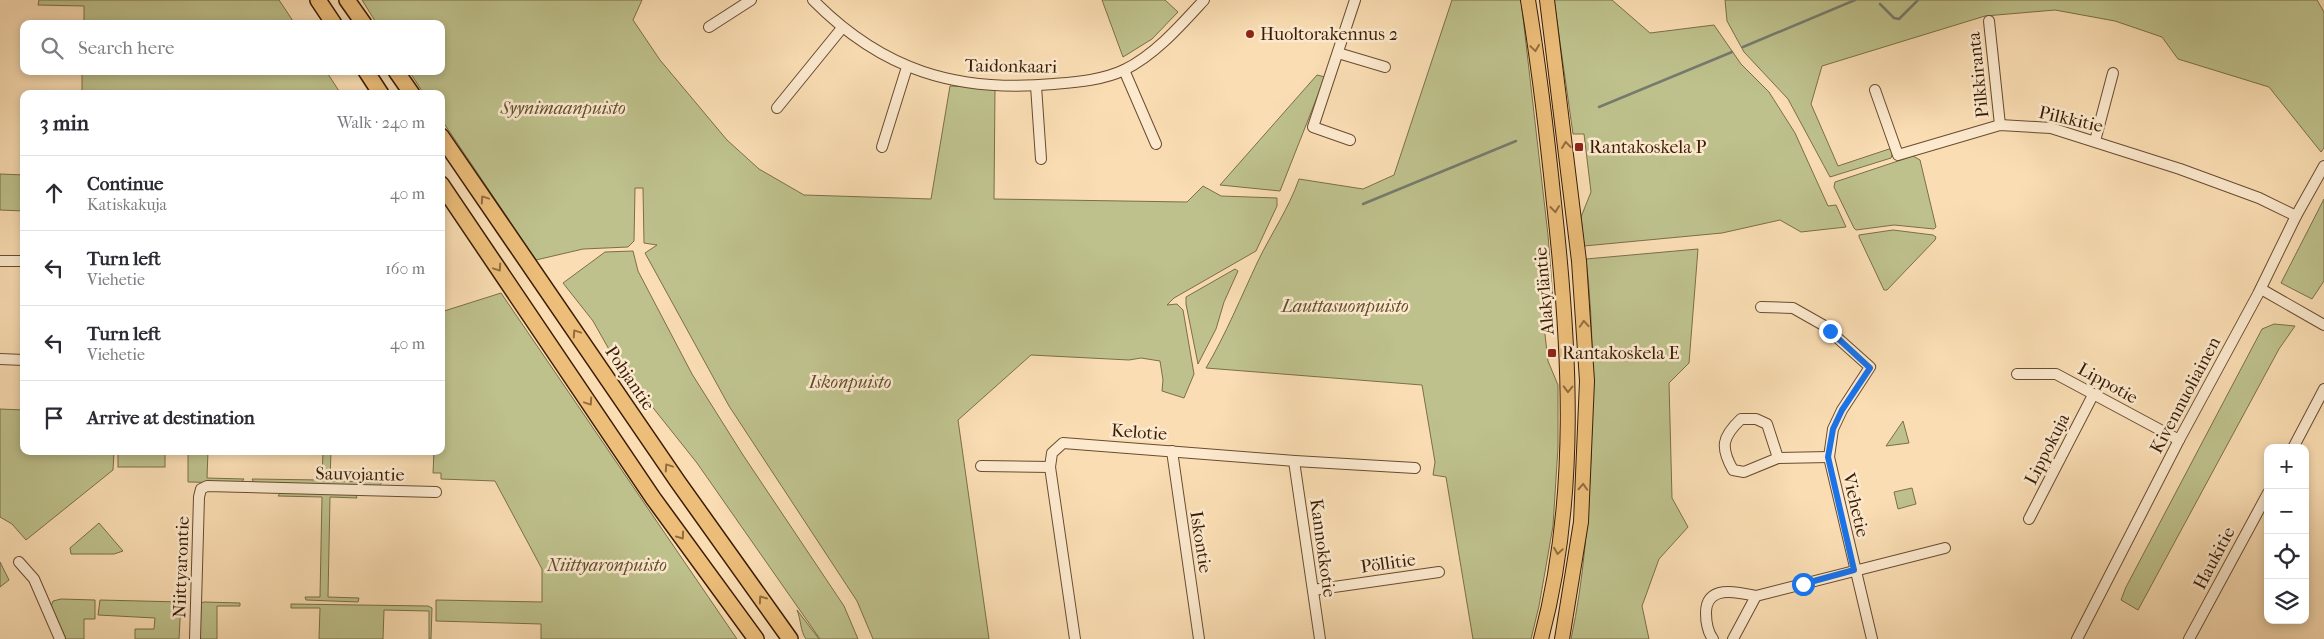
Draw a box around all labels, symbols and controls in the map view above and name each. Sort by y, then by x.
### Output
search box [20,20,445,75]
place label: Huoltorakennus 2 [1260,24,1398,45]
marker: Huoltorakennus 2 [1244,28,1256,40]
street label: Pilkkiranta [1963,30,1993,119]
icon: search [38,34,66,62]
text: Search here [78,37,174,59]
one-way arrow [1530,44,1540,52]
street label: Taidonkaari [965,55,1058,78]
park label: Syynimaanpuisto [499,98,626,119]
street label: Pilkkitie [2037,102,2105,137]
text: 3 min [40,111,89,135]
text: Walk · 240 m [337,113,425,132]
place label: Rantakoskela P [1589,137,1706,158]
one-way arrow [1561,141,1572,149]
marker: Rantakoskela P [1573,141,1585,153]
text: Continue [87,173,163,195]
icon: ahead [40,179,68,207]
text: 40 m [390,184,425,203]
text: Katiskakuja [87,195,167,214]
one-way arrow [481,195,490,205]
one-way arrow [1549,206,1560,214]
street label: Alakyläntie [1530,246,1559,337]
text: Turn left [87,248,161,270]
icon: left [40,254,68,282]
text: 160 m [385,259,425,278]
one-way arrow [492,262,501,271]
text: Viehetie [87,270,145,289]
park label: Lauttasuonpuisto [1279,296,1409,317]
one-way arrow [1579,320,1590,328]
route end [1819,320,1842,343]
text: Turn left [87,323,161,345]
icon: left [40,329,68,357]
one-way arrow [573,329,582,339]
street label: Kivennuoliainen [2146,333,2225,457]
text: 40 m [390,334,425,353]
street label: Pohjantie [600,342,659,415]
place label: Rantakoskela E [1562,343,1679,364]
text: Viehetie [87,345,145,364]
marker: Rantakoskela E [1546,347,1558,359]
street label: Lippotie [2074,358,2141,408]
park label: Iskonpuisto [808,372,891,393]
one-way arrow [1563,386,1573,393]
one-way arrow [582,397,592,406]
icon: arrive [40,404,68,432]
text: Arrive at destination [87,407,255,429]
street label: Lippokuja [2021,410,2075,488]
street label: Kelotie [1110,420,1168,445]
map controls [2264,444,2309,624]
button: + [2264,444,2309,489]
street label: Sauvojantie [315,463,405,486]
one-way arrow [665,463,674,473]
street label: Viehetie [1838,470,1873,539]
one-way arrow [1578,483,1589,491]
button: − [2264,489,2309,534]
street label: Kannokkotie [1305,497,1340,599]
street label: Iskontie [1185,510,1216,575]
street label: Niittyarontie [169,516,194,618]
street label: Haukitie [2189,523,2240,593]
one-way arrow [675,530,684,540]
button: locate [2264,534,2309,579]
one-way arrow [1553,547,1564,555]
street label: Pöllitie [1359,549,1417,578]
park label: Niittyaronpuisto [546,555,667,576]
route start [1792,573,1815,596]
button: layers [2264,579,2309,624]
one-way arrow [759,595,768,605]

